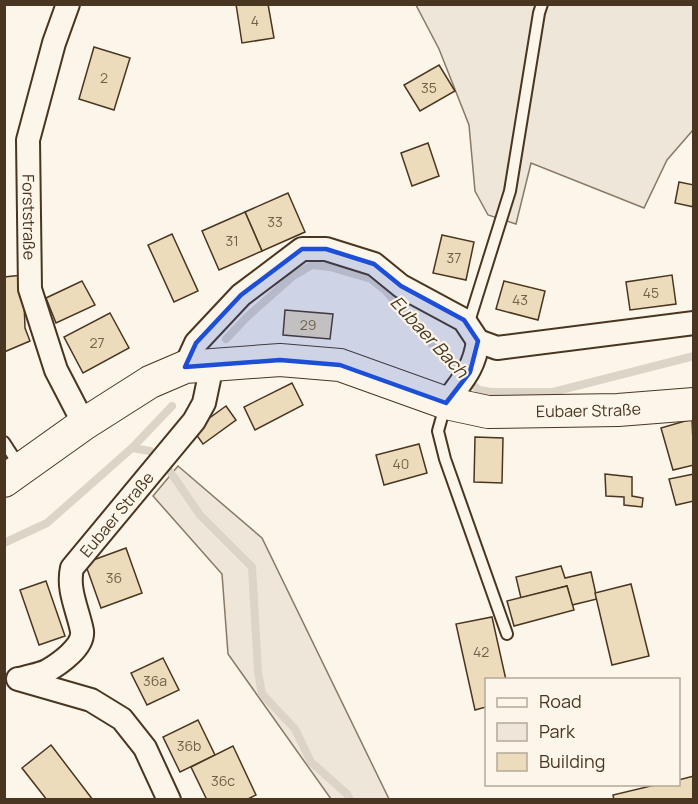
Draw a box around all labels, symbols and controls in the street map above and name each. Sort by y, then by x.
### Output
house number: 4 [251,11,259,30]
house number: 2 [100,68,108,87]
house number: 35 [421,78,437,97]
street label: Forststraße [17,174,41,260]
house number: 33 [267,212,283,231]
house number: 31 [225,231,239,250]
house number: 37 [447,248,461,267]
house number: 45 [643,283,659,302]
water label: Eubaer Bach [386,290,475,383]
house number: 43 [512,290,528,309]
house number: 29 [300,315,316,334]
house number: 27 [89,333,105,352]
street label: Eubaer Straße [536,397,642,422]
house number: 40 [393,454,409,473]
street label: Eubaer Straße [75,467,159,562]
house number: 36 [106,568,122,587]
house number: 42 [473,642,489,661]
house number: 36a [143,671,167,690]
legend [485,678,680,786]
text: Road [539,689,582,713]
text: Park [539,719,576,743]
house number: 36b [177,736,201,755]
text: Building [539,749,605,773]
house number: 36c [211,771,235,790]

